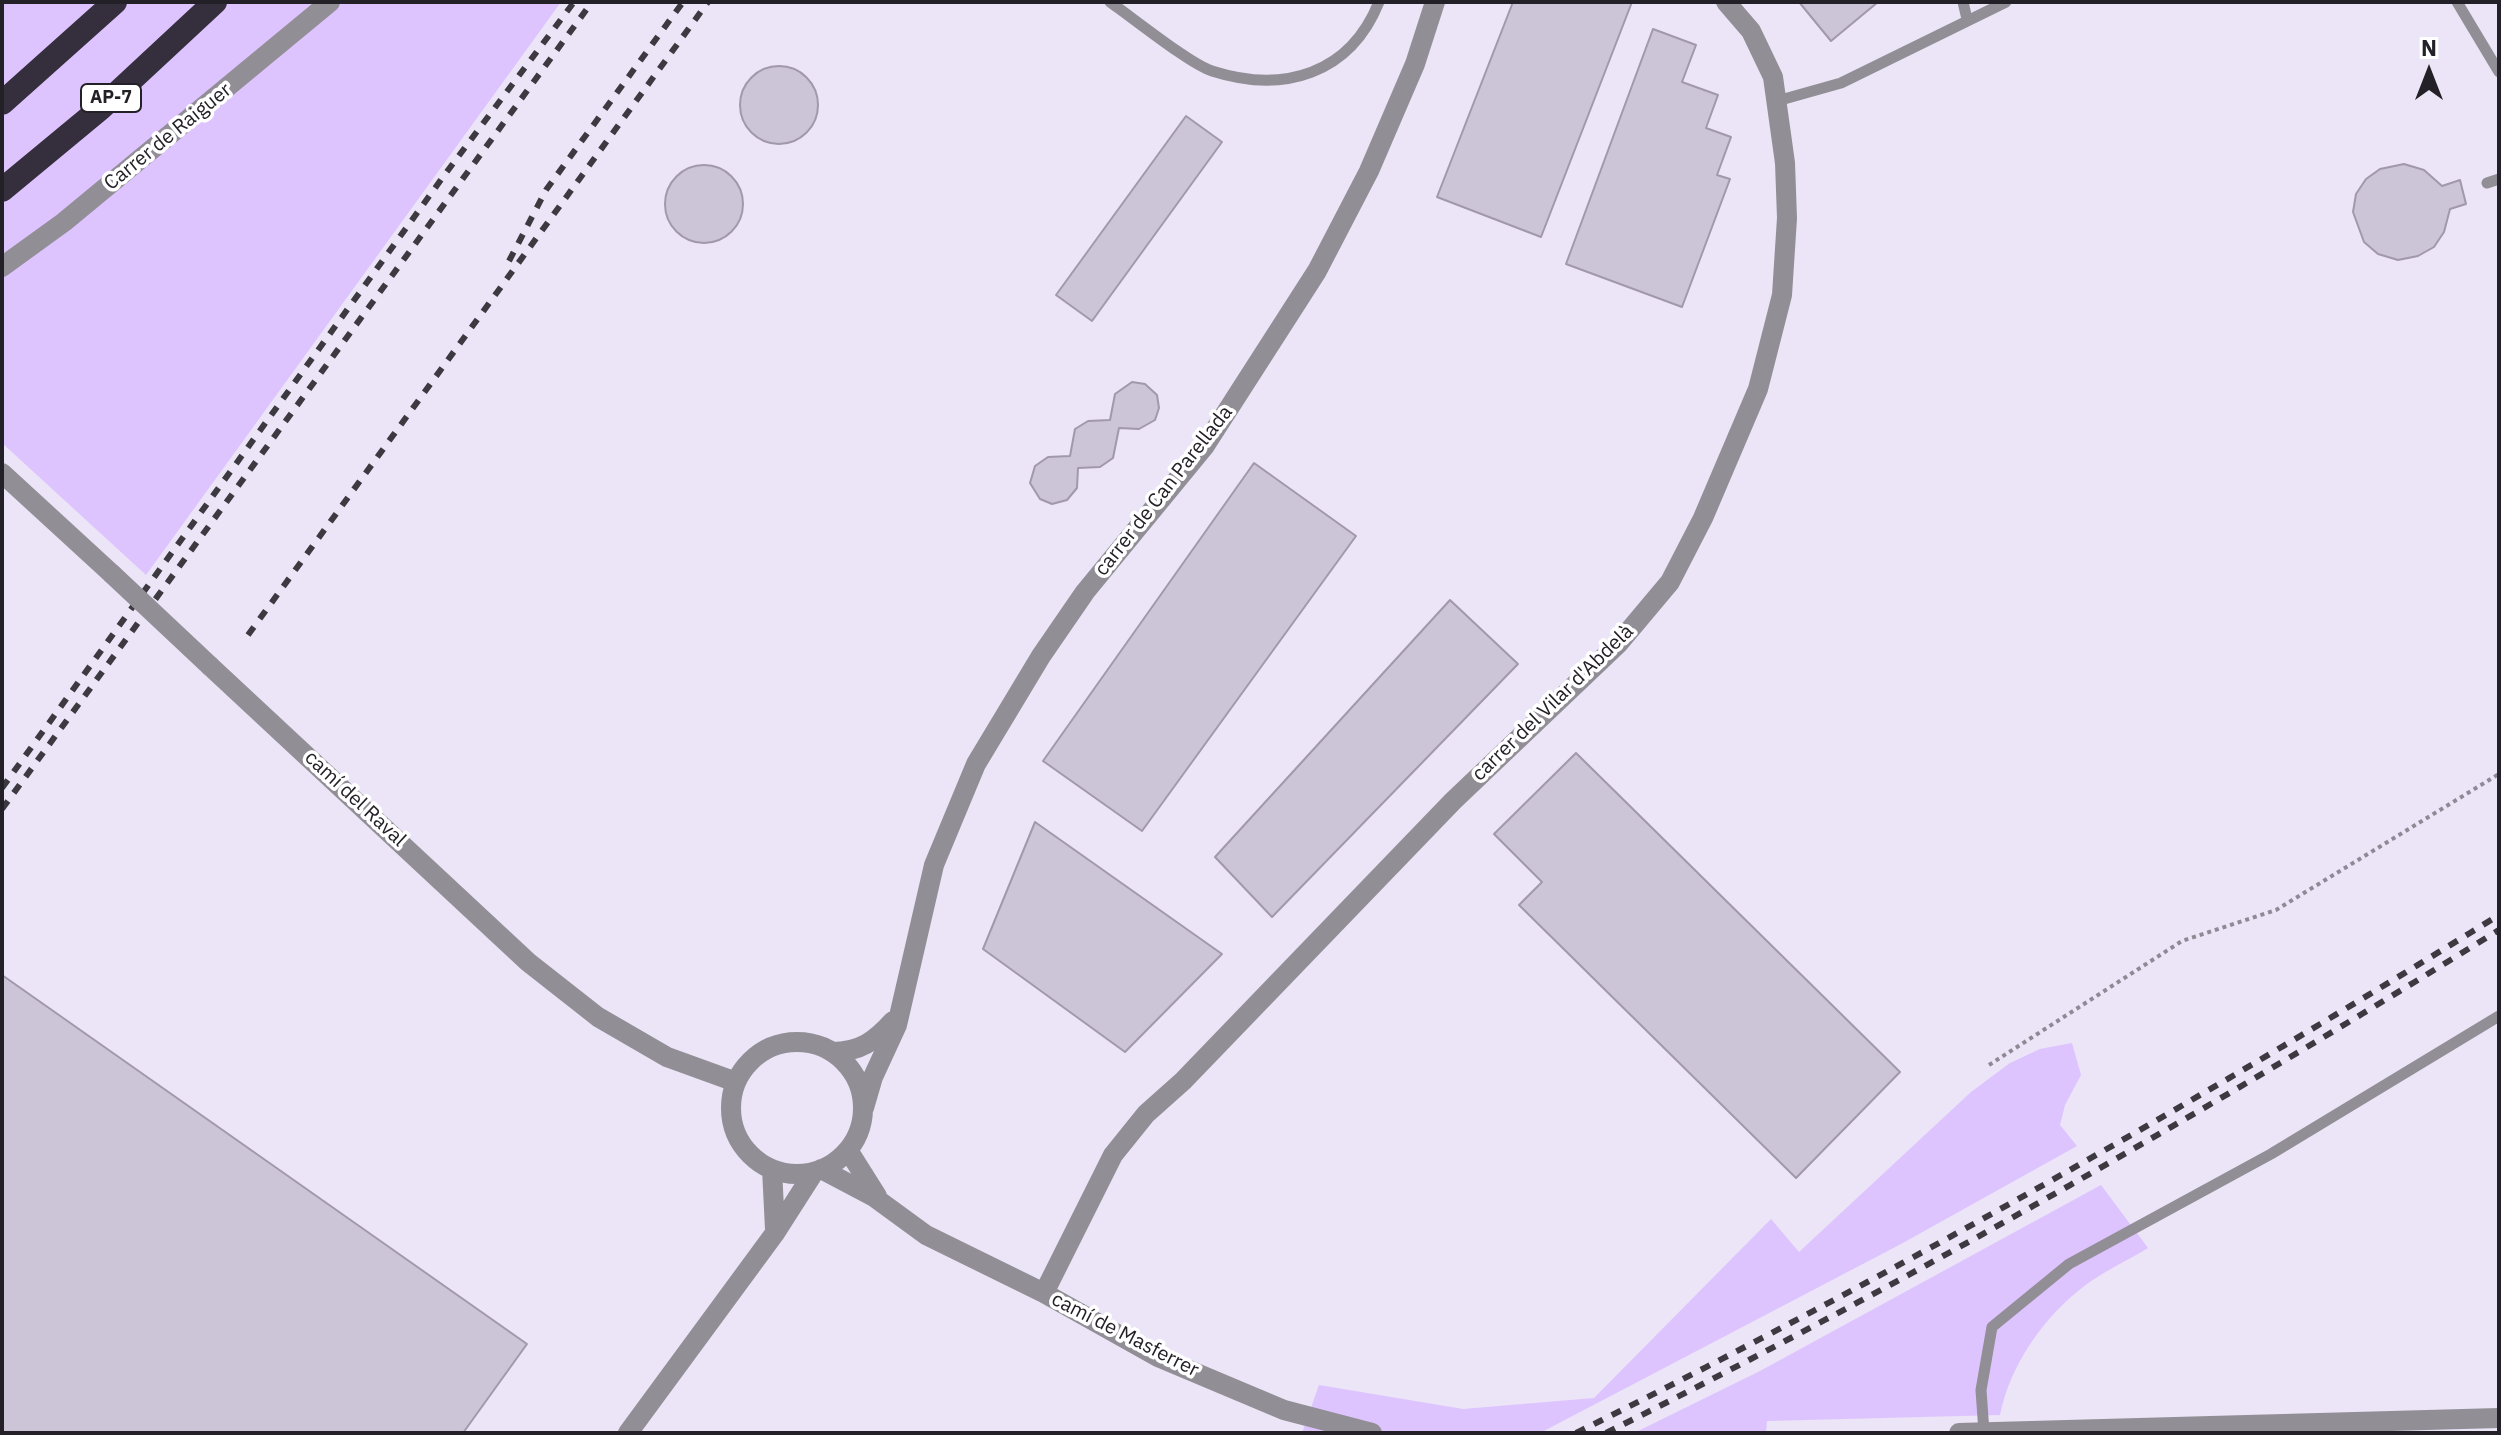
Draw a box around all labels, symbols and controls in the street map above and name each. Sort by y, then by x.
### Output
north arrow [2389,32,2469,112]
text: N [2421,33,2437,62]
street label: Carrer de Raiguer [100,78,236,196]
road number: AP-7 [81,84,141,112]
street label: carrer de Can Parellada [1090,401,1238,581]
street label: carrer del Vilar d'Abdelà [1467,620,1639,786]
street label: camí del Raval [299,746,411,852]
street label: camí de Masferrer [1047,1288,1203,1382]

